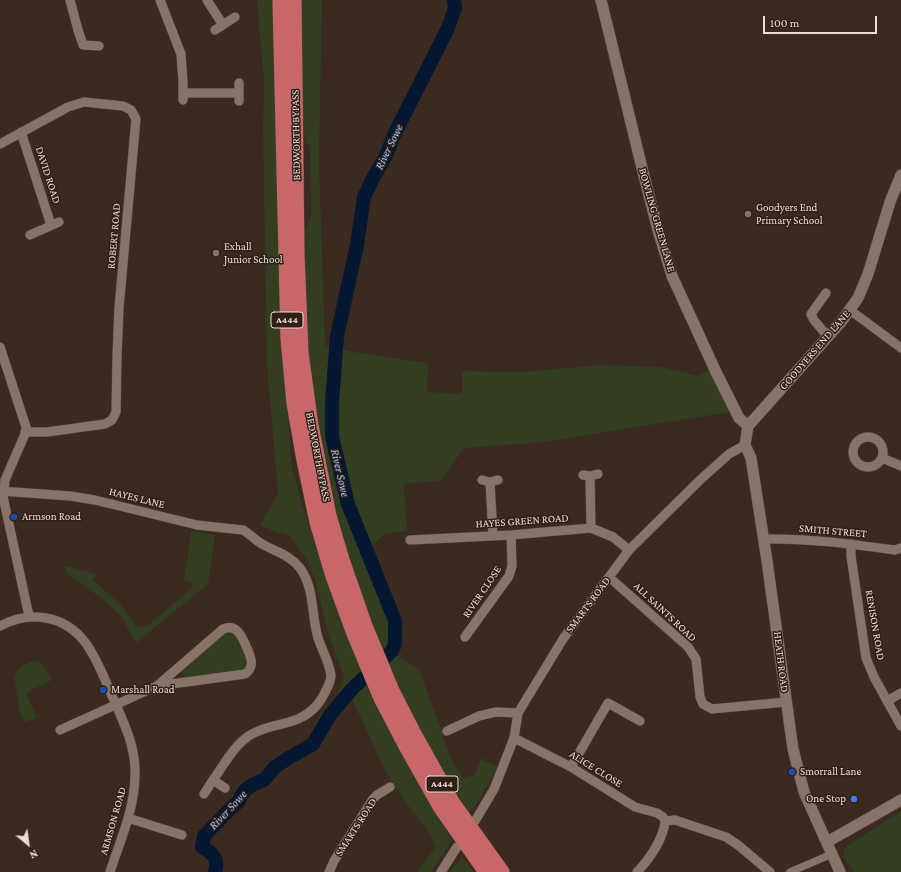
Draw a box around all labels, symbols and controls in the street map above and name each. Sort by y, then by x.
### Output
scale bar [765,8,879,34]
text: 100 m [770,16,799,30]
street label: BEDWORTH BYPASS [289,89,303,181]
water label: River Sowe [372,122,406,172]
street label: DAVID ROAD [33,145,63,205]
street label: BOWLING GREEN LANE [636,166,678,274]
place label: Goodyers End Primary School [756,201,823,227]
street label: ROBERT ROAD [105,203,123,269]
marker: Goodyers End Primary School [743,209,753,219]
place label: Exhall Junior School [224,240,283,266]
marker: Exhall Junior School [211,248,221,258]
street label: GOODYERS END LANE [777,307,853,393]
road number: A444 [271,312,303,328]
street label: BEDWORTH BYPASS [303,411,333,503]
water label: River Sowe [328,448,352,498]
street label: HAYES LANE [108,485,166,511]
place label: Armson Road [22,510,81,524]
street label: HAYES GREEN ROAD [475,511,569,531]
marker: Armson Road [9,512,19,522]
street label: SMITH STREET [799,521,867,541]
street label: RIVER CLOSE [460,563,504,621]
street label: SMARTS ROAD [563,575,613,635]
street label: ALL SAINTS ROAD [631,579,699,645]
street label: RENISON ROAD [862,589,888,661]
street label: HEATH ROAD [771,631,791,693]
place label: Marshall Road [111,683,175,697]
marker: Marshall Road [98,685,108,695]
street label: ALICE CLOSE [567,748,625,790]
place label: Smorrall Lane [800,765,861,779]
marker: Smorrall Lane [787,767,797,777]
road number: A444 [426,776,458,792]
street label: ARMSON ROAD [97,785,129,857]
water label: River Sowe [206,787,250,833]
place label: One Stop [806,792,846,806]
marker: One Stop [849,794,859,804]
street label: SMARTS ROAD [332,796,380,858]
north arrow [8,824,48,864]
text: N [28,847,40,862]

